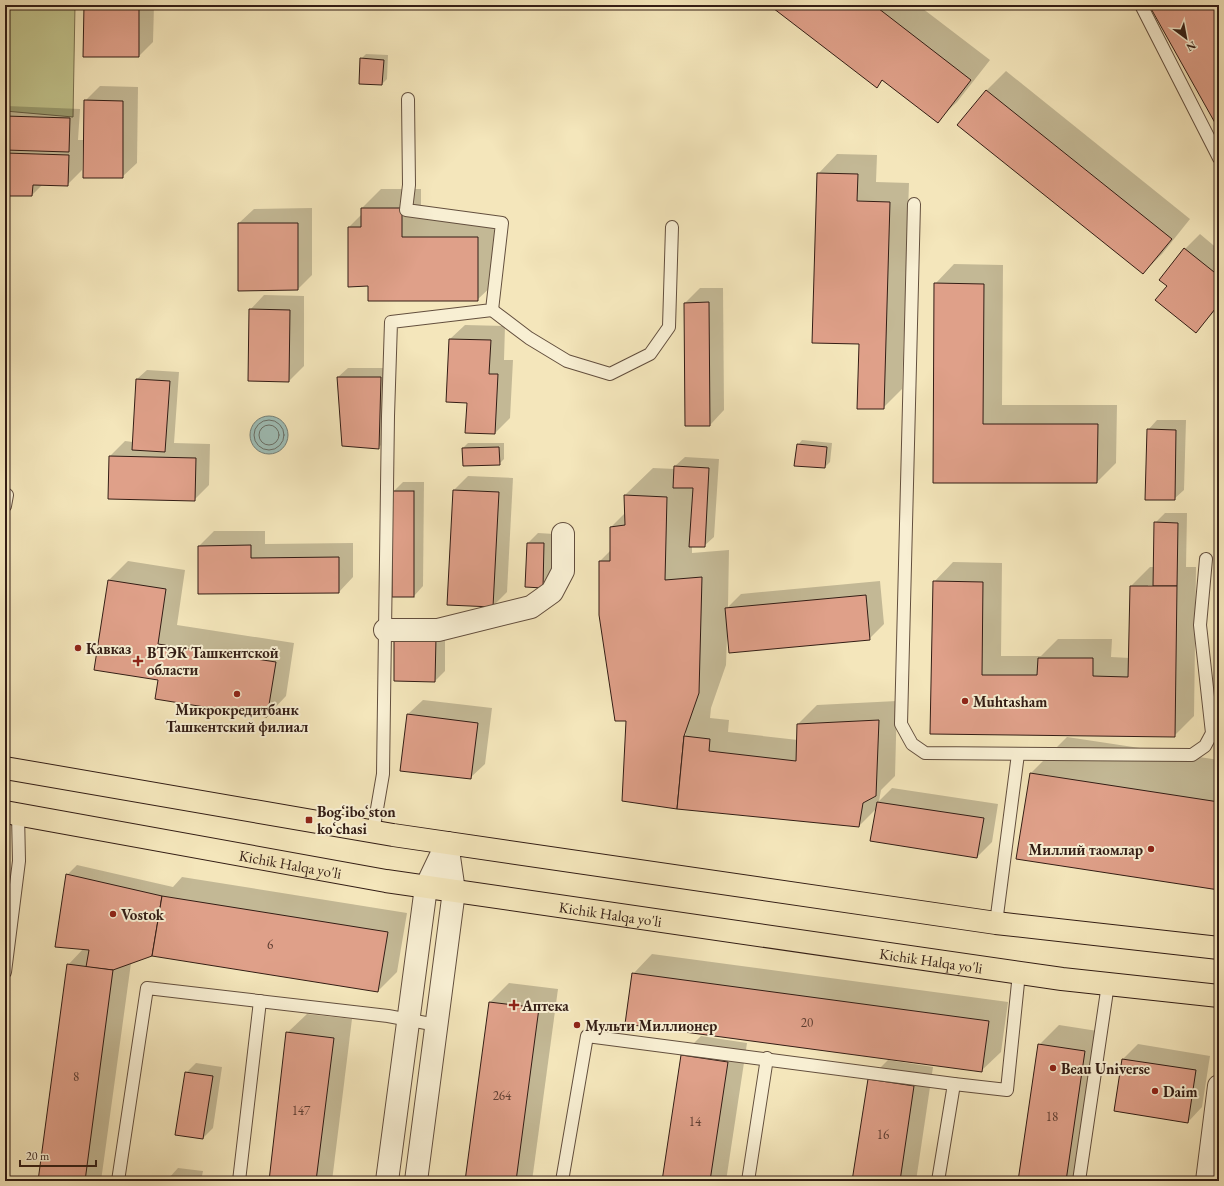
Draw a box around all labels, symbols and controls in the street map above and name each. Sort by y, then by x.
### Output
north arrow [1166,18,1206,58]
text: N [1184,38,1199,55]
place label: Кавказ [86,639,131,658]
marker: Кавказ [73,643,83,653]
place label: ВТЭК Ташкентской области [147,643,279,679]
marker: ВТЭК Ташкентской области [132,655,144,667]
marker: Микрокредитбанк Ташкентский филиал [232,689,242,699]
place label: Muhtasham [973,692,1047,711]
marker: Muhtasham [960,696,970,706]
place label: Микрокредитбанк Ташкентский филиал [166,700,308,736]
place label: Bogʻiboʻston koʻchasi [317,802,396,838]
marker: Bogʻiboʻston koʻchasi [304,815,314,825]
place label: Миллий таомлар [1029,840,1143,859]
marker: Миллий таомлар [1146,844,1156,854]
street label: Kichik Halqa yo'li [238,845,343,882]
street label: Kichik Halqa yo'li [558,897,664,930]
place label: Vostok [121,905,165,924]
marker: Vostok [108,909,118,919]
house number: 6 [267,936,273,953]
street label: Kichik Halqa yo'li [878,943,984,977]
place label: Аптека [521,996,569,1015]
marker: Аптека [509,1000,519,1010]
house number: 20 [801,1014,813,1031]
place label: Мульти Миллионер [585,1016,717,1035]
marker: Мульти Миллионер [572,1020,582,1030]
place label: Beau Universe [1061,1059,1150,1078]
marker: Beau Universe [1048,1063,1058,1073]
house number: 8 [73,1068,79,1085]
place label: Daim [1163,1082,1198,1101]
marker: Daim [1150,1086,1160,1096]
house number: 264 [493,1087,512,1104]
house number: 147 [292,1102,311,1119]
house number: 18 [1046,1108,1058,1125]
house number: 14 [689,1113,702,1130]
house number: 16 [877,1126,889,1143]
scale bar [20,1142,96,1168]
text: 20 m [26,1148,50,1164]

